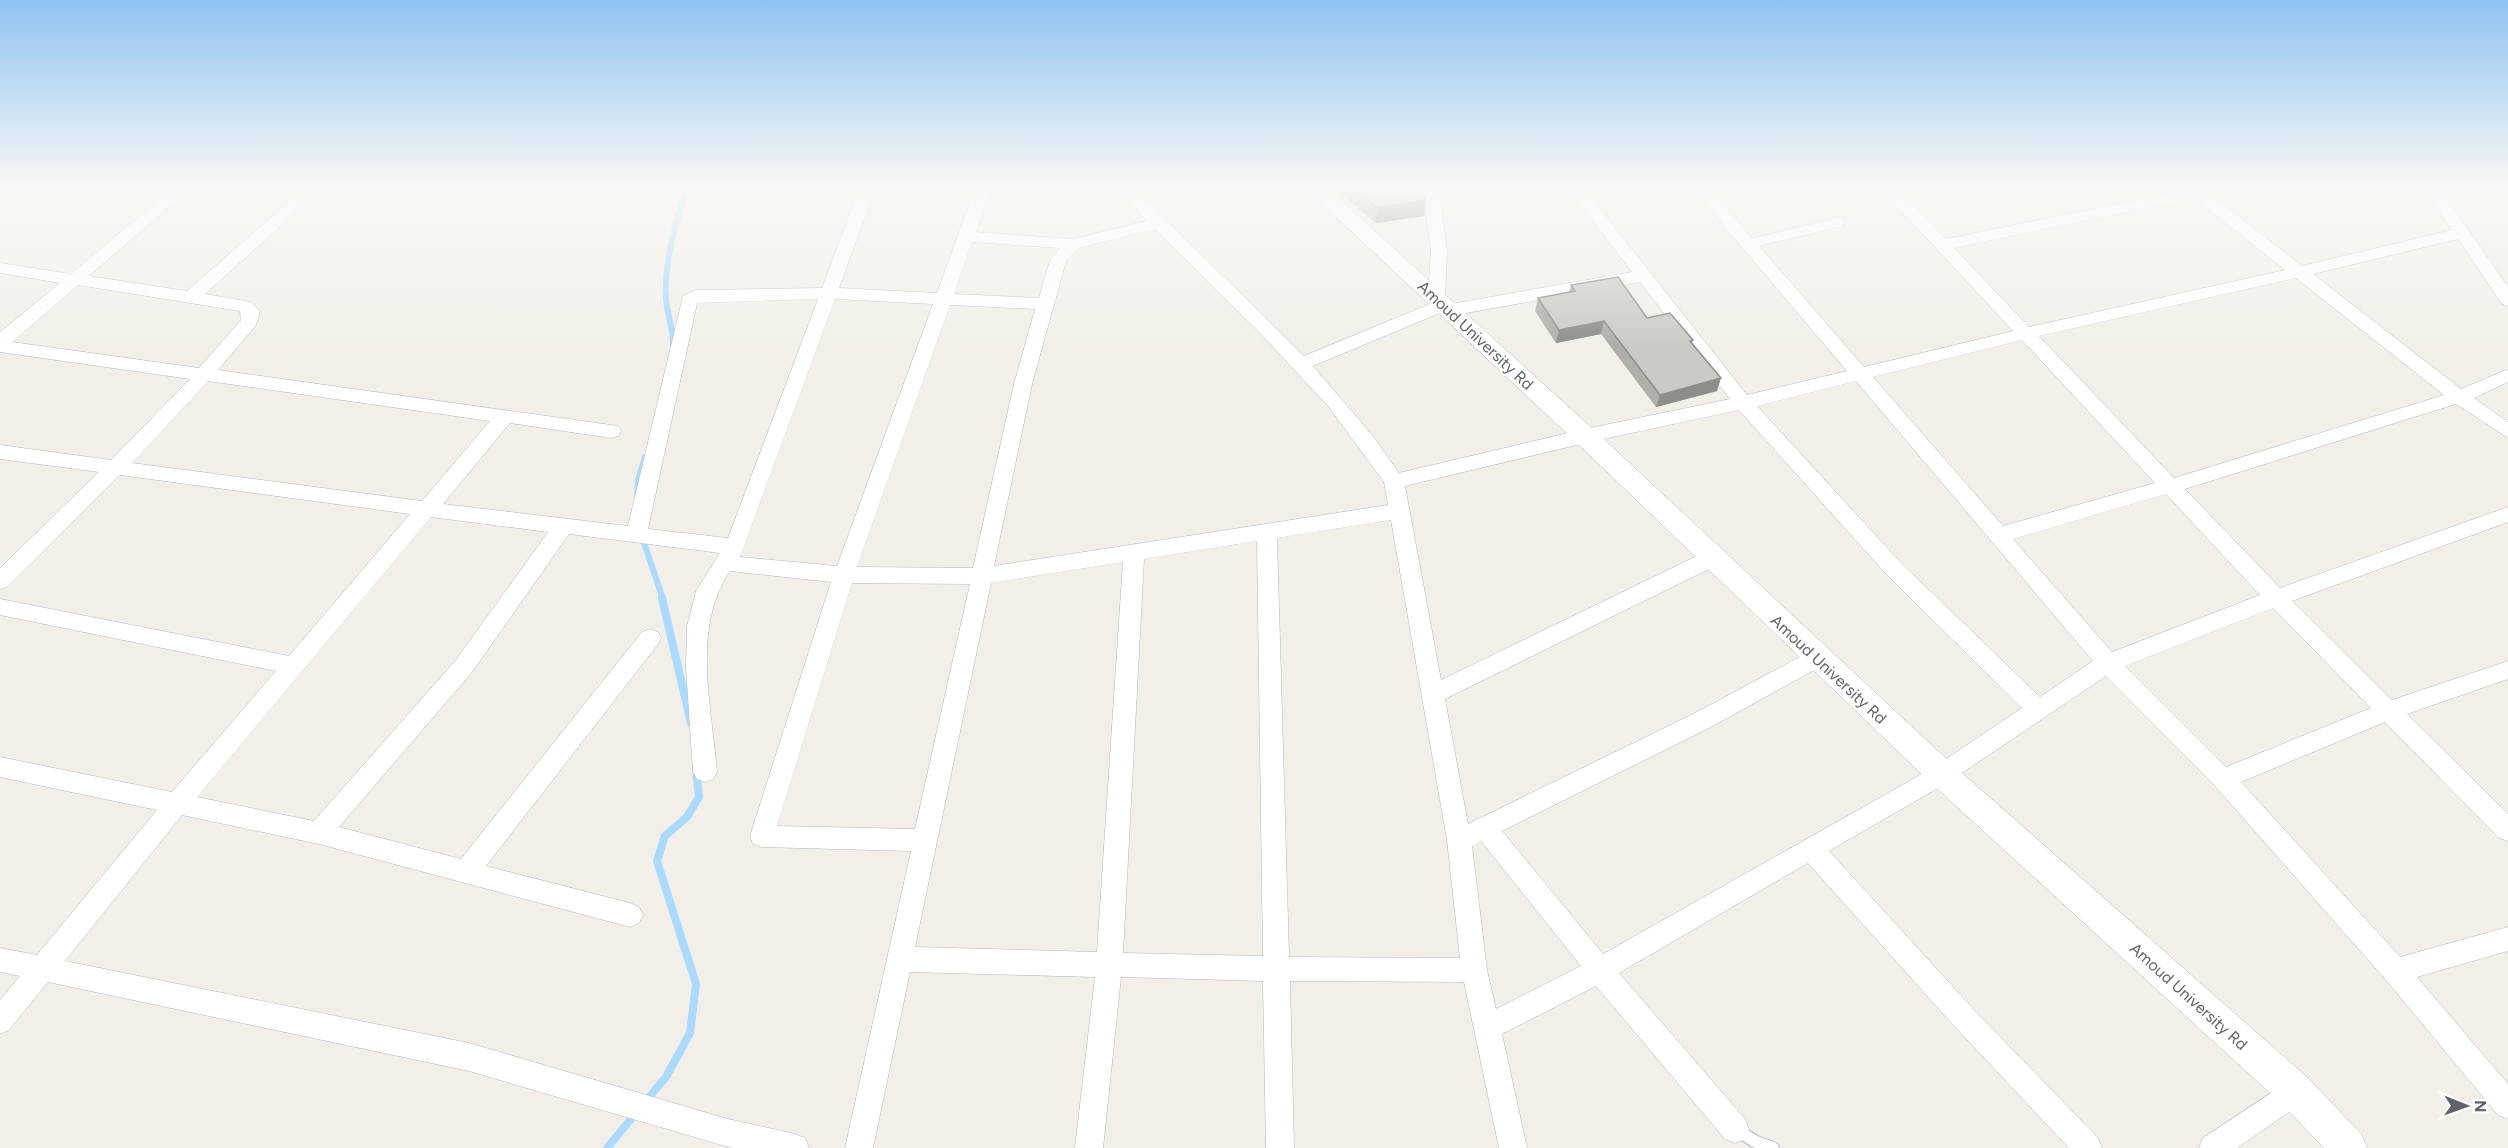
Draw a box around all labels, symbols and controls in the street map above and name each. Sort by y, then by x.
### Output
street label: Amoud University Rd [1414,277,1537,394]
street label: Amoud University Rd [1767,611,1890,728]
street label: Amoud University Rd [2126,939,2251,1054]
north arrow [2436,1076,2496,1136]
text: N [2471,1100,2490,1113]

